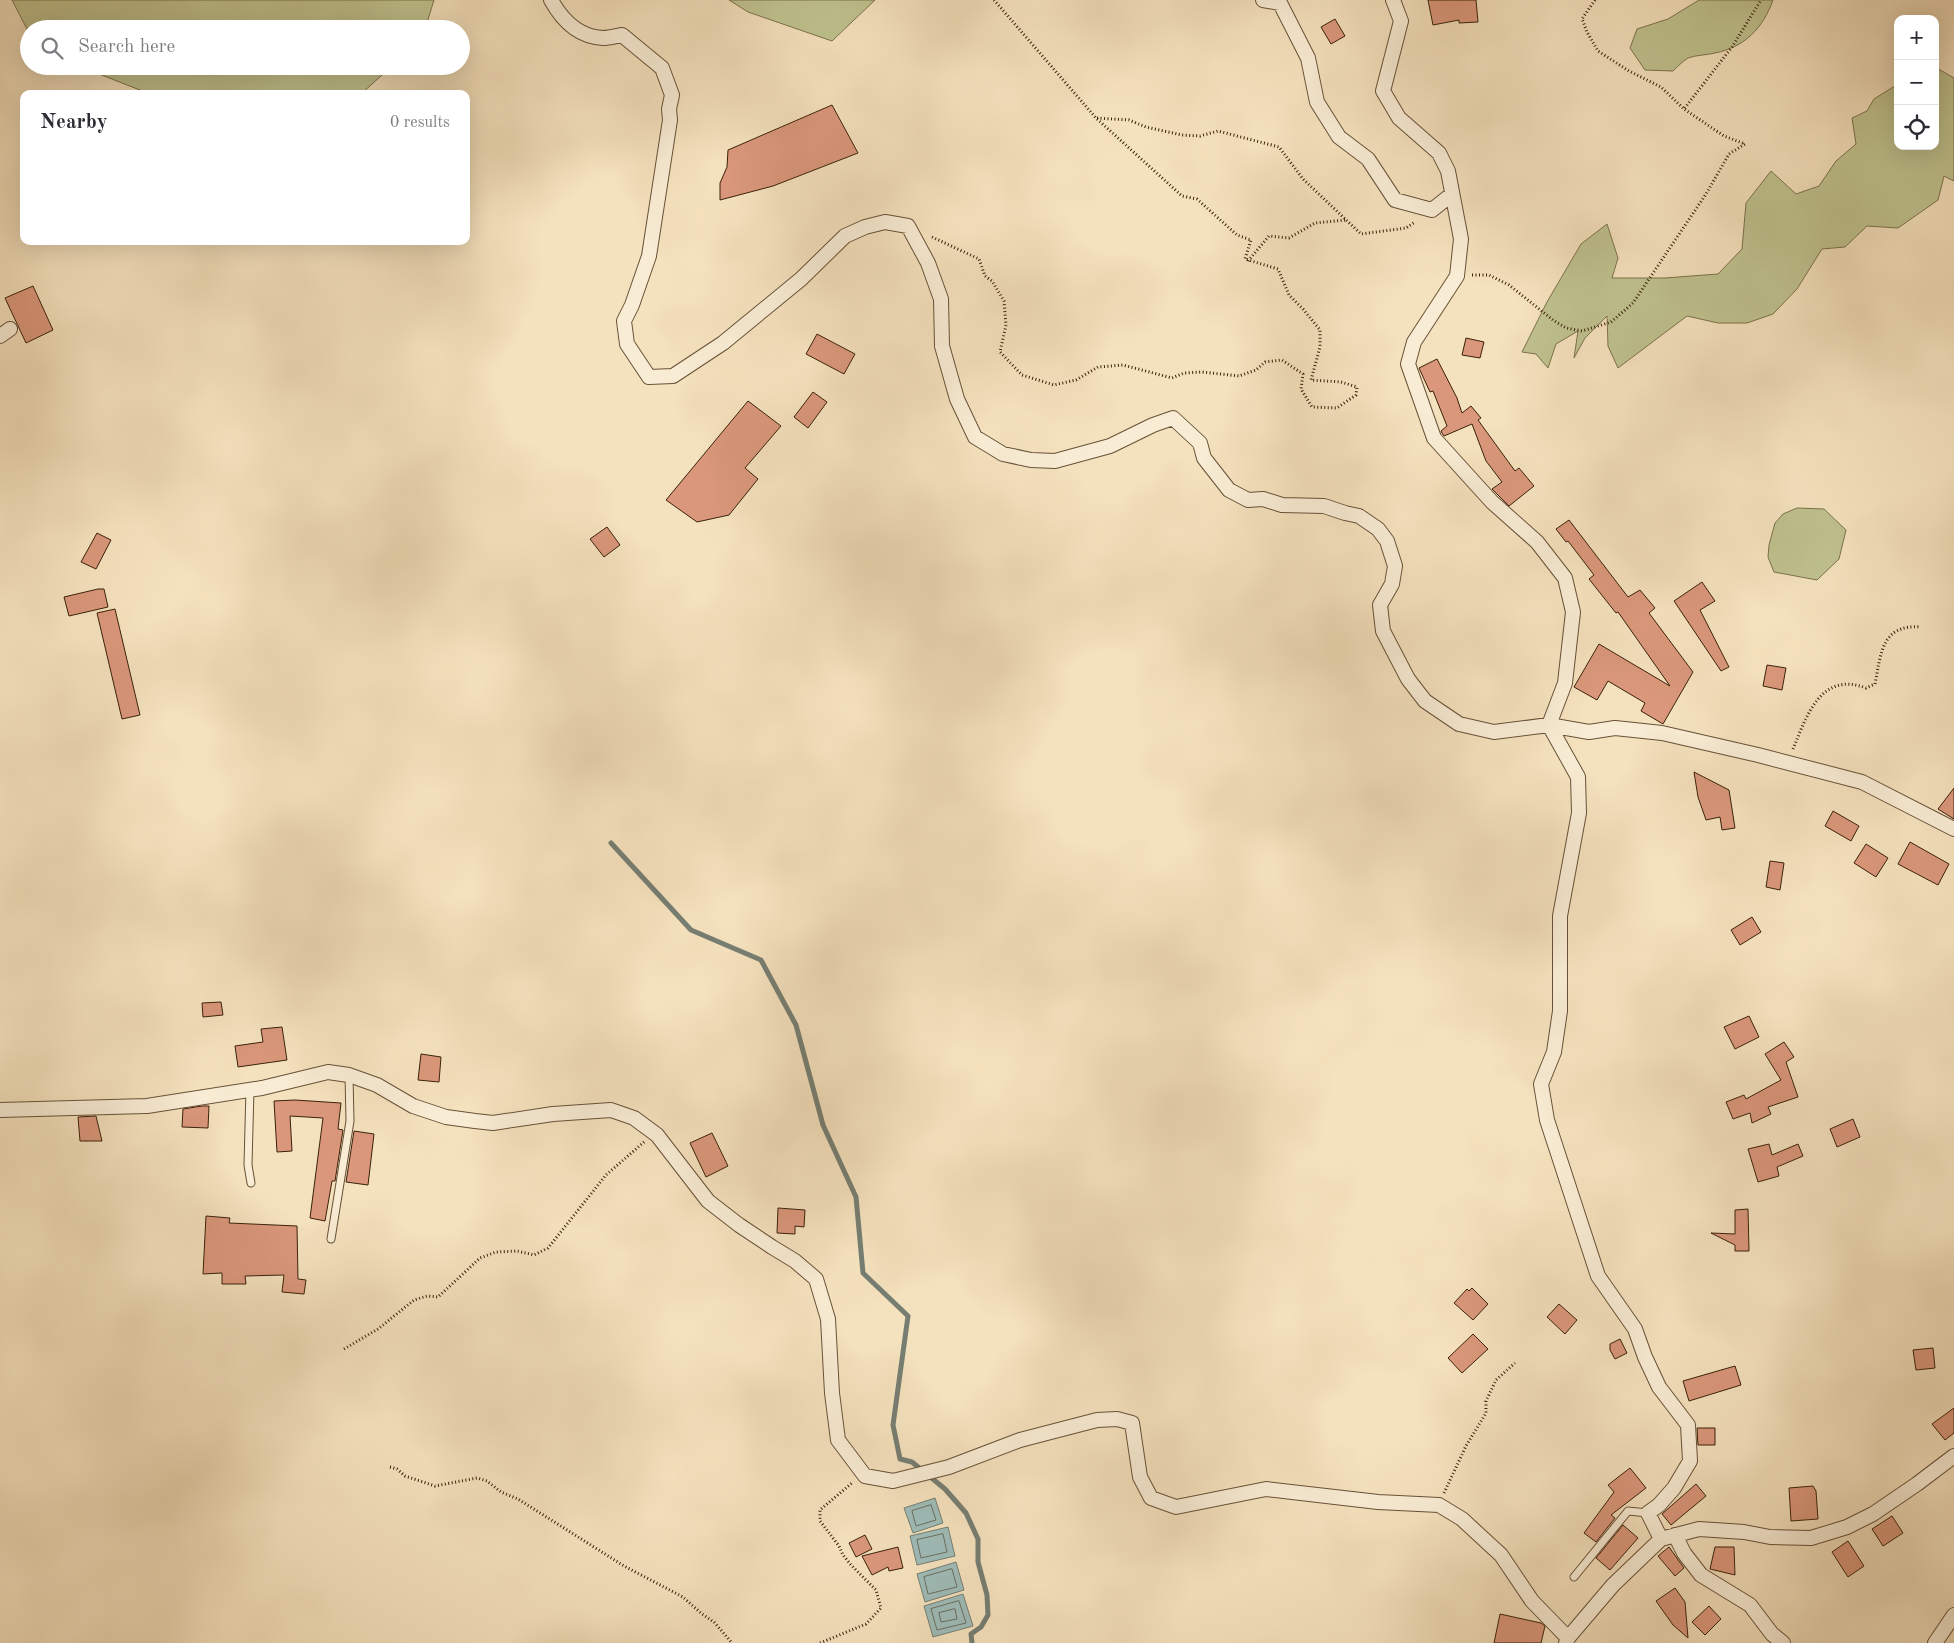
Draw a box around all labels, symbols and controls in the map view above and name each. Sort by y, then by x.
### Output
map controls [1894,15,1939,150]
button: + [1894,15,1939,60]
search box [20,20,470,75]
icon: search [38,34,66,62]
text: Search here [78,38,175,57]
button: − [1894,60,1939,105]
button: locate [1894,105,1939,150]
text: Nearby [40,112,108,133]
text: 0 results [390,115,450,131]

